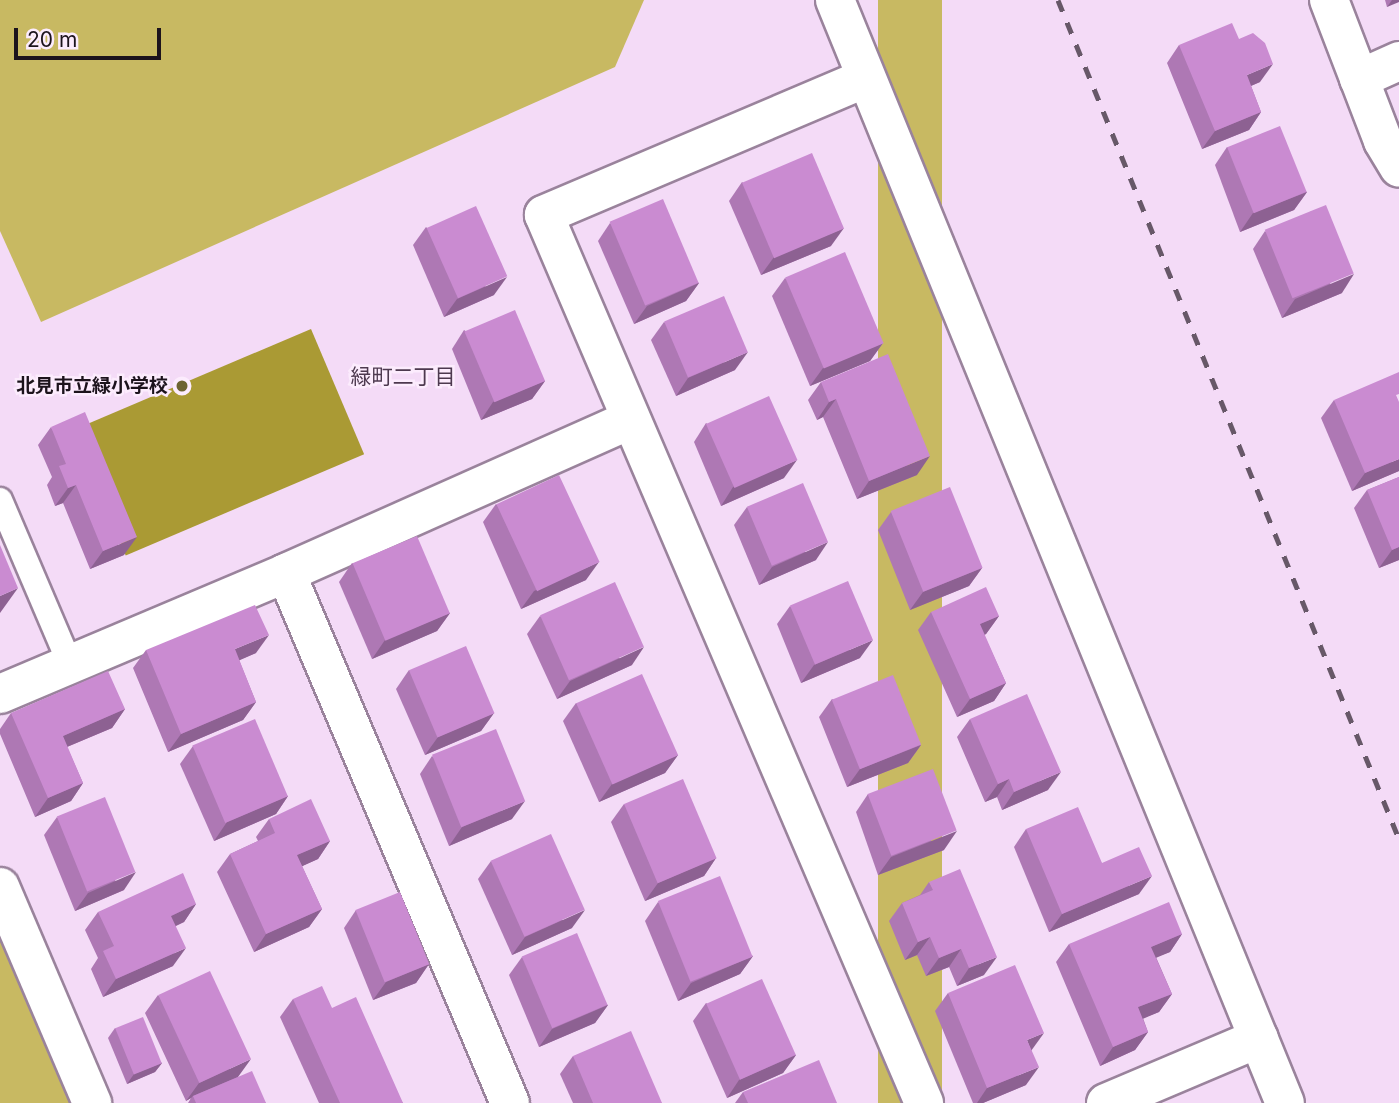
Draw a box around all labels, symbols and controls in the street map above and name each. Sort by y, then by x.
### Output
scale bar [18,14,164,58]
text: 20 m [27,27,77,52]
district label: 緑町二丁目 [351,364,455,390]
place label: 北見市立緑小学校 [16,375,168,397]
marker: 北見市立緑小学校 [174,378,190,394]

